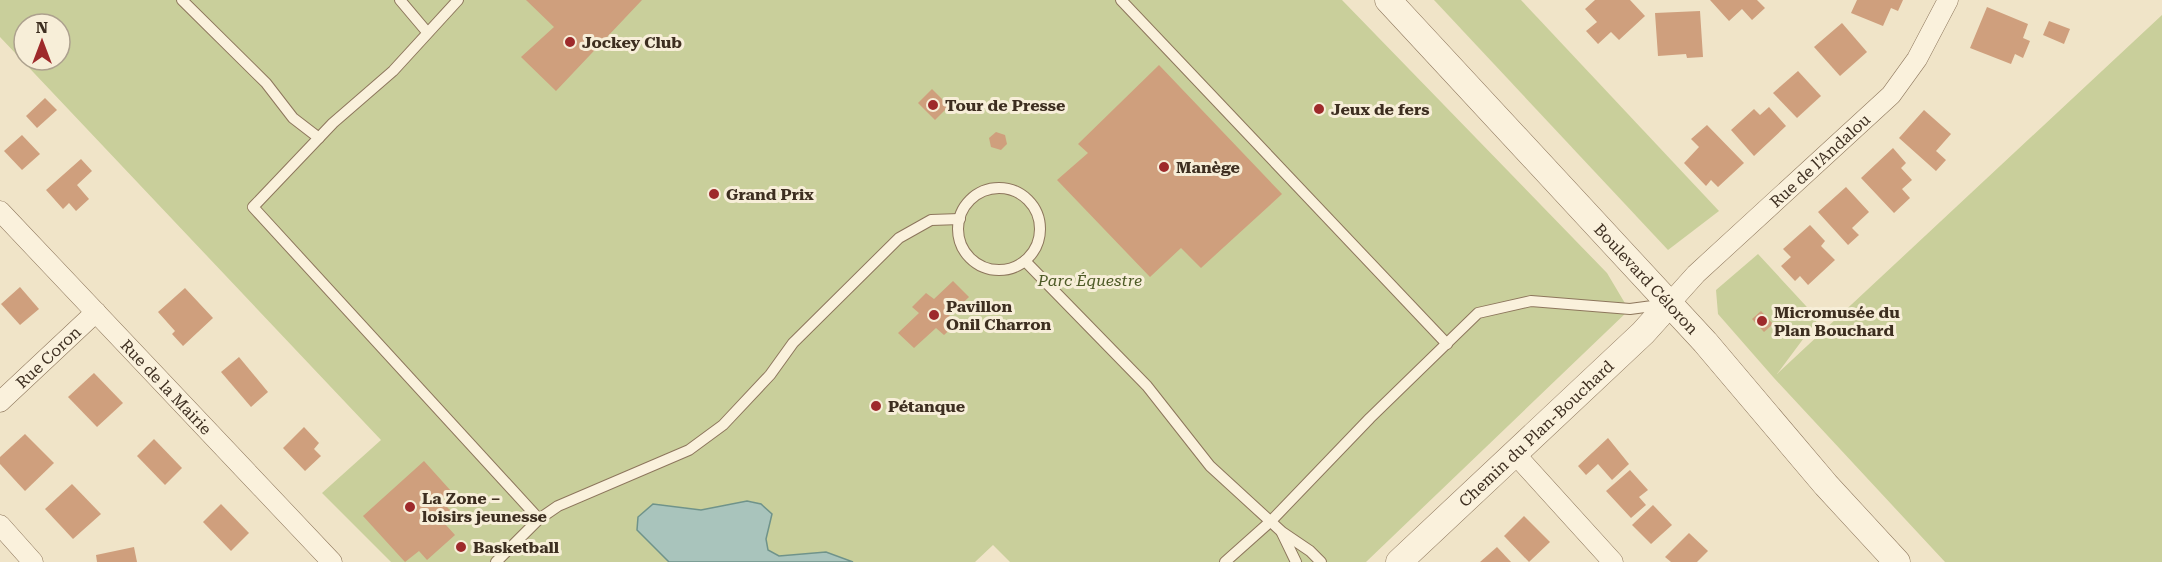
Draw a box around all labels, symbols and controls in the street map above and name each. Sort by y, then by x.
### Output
north arrow [12,12,72,72]
text: N [36,18,48,37]
place label: Jockey Club [582,33,682,52]
marker: Jockey Club [563,35,577,49]
place label: Tour de Presse [945,96,1065,115]
marker: Tour de Presse [926,98,940,112]
place label: Jeux de fers [1331,100,1429,119]
marker: Jeux de fers [1312,102,1326,116]
street label: Rue de l'Andalou [1766,110,1874,211]
place label: Manège [1176,158,1240,177]
marker: Manège [1157,160,1171,174]
place label: Grand Prix [726,185,814,204]
marker: Grand Prix [707,187,721,201]
street label: Boulevard Céloron [1590,220,1702,338]
park label: Parc Équestre [1037,271,1142,290]
place label: Pavillon Onil Charron [946,297,1051,334]
place label: Micromusée du Plan Bouchard [1774,303,1900,340]
marker: Pavillon Onil Charron [927,308,941,322]
marker: Micromusée du Plan Bouchard [1755,314,1769,328]
street label: Rue Coron [12,322,85,392]
street label: Rue de la Mairie [116,336,216,439]
street label: Chemin du Plan-Bouchard [1455,356,1618,511]
place label: Pétanque [888,397,965,416]
marker: Pétanque [869,399,883,413]
place label: La Zone – loisirs jeunesse [422,489,547,526]
marker: La Zone – loisirs jeunesse [403,500,417,514]
place label: Basketball [473,538,560,557]
marker: Basketball [454,540,468,554]

